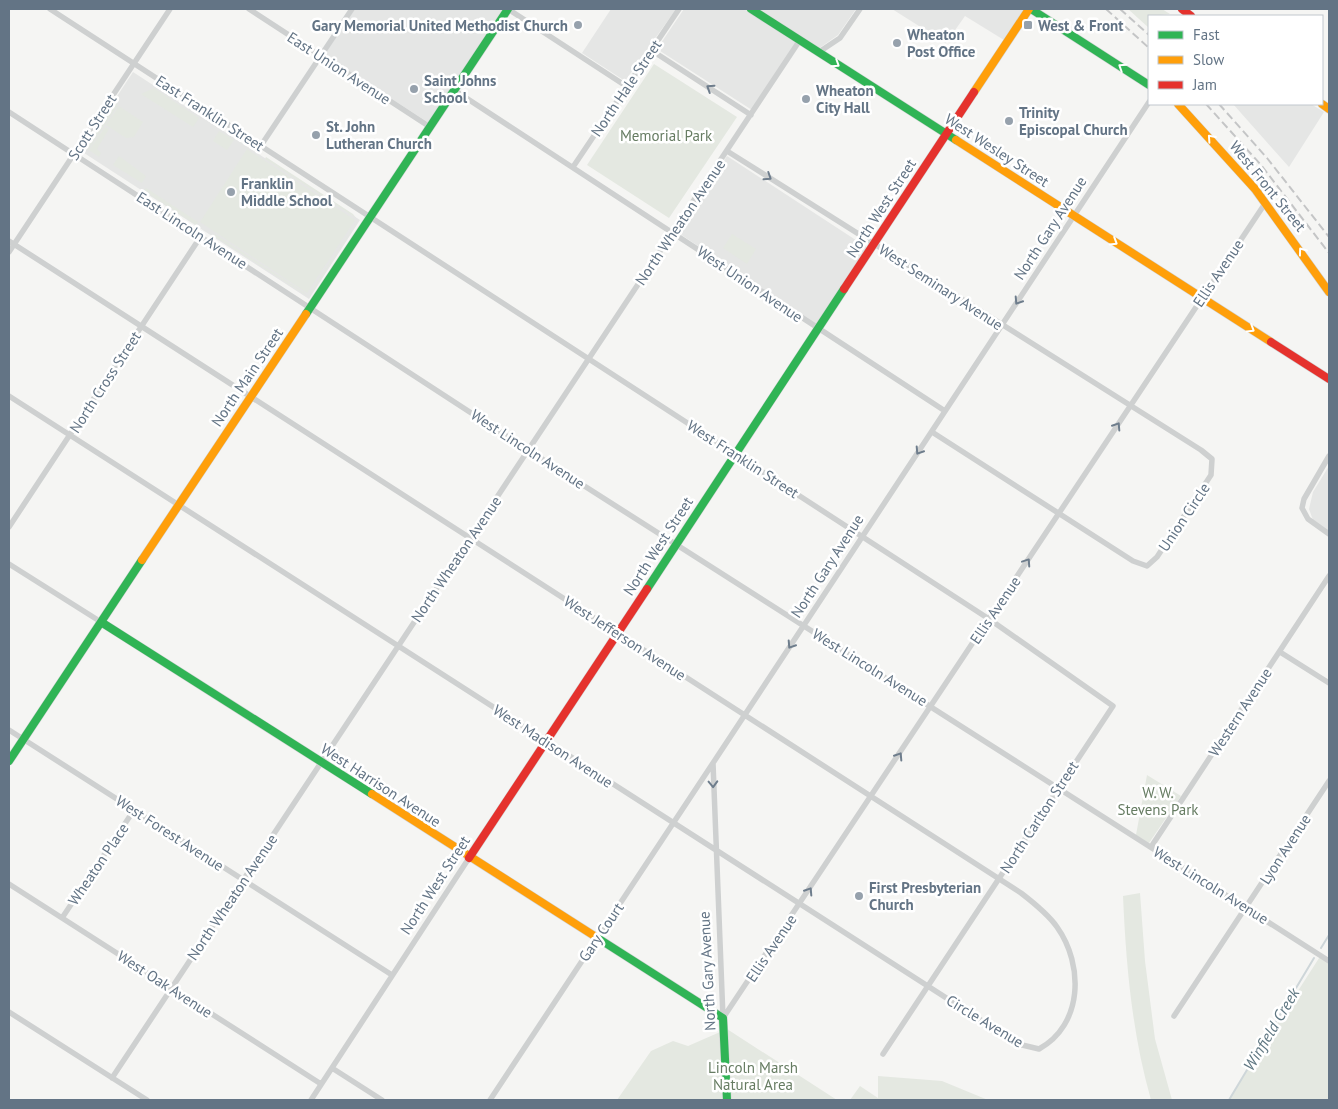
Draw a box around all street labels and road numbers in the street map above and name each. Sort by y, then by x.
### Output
street label: East Union Avenue [284,27,394,109]
street label: North Hale Street [587,36,665,140]
street label: East Franklin Street [152,71,268,155]
street label: Scott Street [64,90,120,164]
street label: West Wesley Street [941,109,1053,191]
street label: West Front Street [1226,137,1310,235]
street label: North Wheaton Avenue [631,155,729,289]
street label: North West Street [842,155,920,261]
street label: North Gary Avenue [1009,173,1091,283]
street label: East Lincoln Avenue [133,187,251,273]
street label: Ellis Avenue [1188,236,1248,310]
street label: West Seminary Avenue [875,240,1007,334]
street label: West Union Avenue [694,242,806,326]
street label: North Main Street [207,324,287,430]
street label: North Cross Street [65,328,145,436]
street label: West Lincoln Avenue [467,405,589,493]
street label: West Franklin Street [684,416,802,502]
street label: Union Circle [1154,479,1214,555]
street label: North Wheaton Avenue [407,492,505,626]
street label: North West Street [619,493,697,599]
street label: North Gary Avenue [786,511,868,621]
street label: Ellis Avenue [965,573,1025,647]
street label: West Jefferson Avenue [560,591,690,685]
street label: West Lincoln Avenue [809,624,931,710]
street label: Western Avenue [1204,664,1276,760]
street label: West Madison Avenue [489,700,617,792]
street label: West Harrison Avenue [317,739,445,831]
street label: North Carlton Street [996,757,1082,877]
street label: West Forest Avenue [112,791,228,875]
street label: Lyon Avenue [1255,810,1315,888]
street label: Wheaton Place [64,819,132,909]
street label: North Wheaton Avenue [183,830,281,964]
street label: North West Street [396,832,474,938]
street label: West Lincoln Avenue [1150,842,1272,928]
street label: Gary Court [574,899,628,965]
street label: North Gary Avenue [694,911,720,1031]
street label: Ellis Avenue [741,911,801,985]
street label: West Oak Avenue [114,946,216,1022]
street label: Circle Avenue [943,990,1027,1052]

